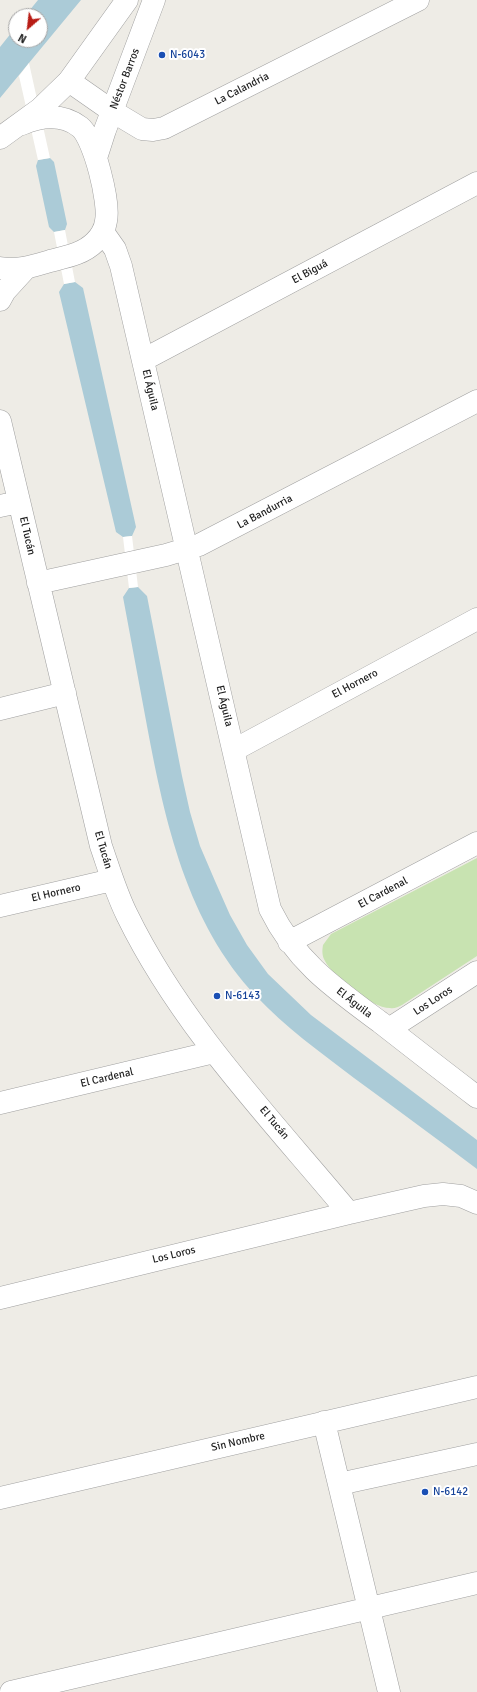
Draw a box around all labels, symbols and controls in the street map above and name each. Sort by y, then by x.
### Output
north arrow [8,8,48,48]
text: N [16,31,29,46]
street label: Néstor Barros [107,47,143,111]
place label: N-6043 [170,48,205,62]
marker: N-6043 [157,50,167,60]
street label: La Calandria [213,70,271,108]
street label: El Biguá [290,257,330,287]
street label: El Águila [139,368,161,412]
street label: La Bandurria [235,492,295,532]
street label: El Tucán [16,515,38,557]
street label: El Hornero [330,666,380,702]
street label: El Águila [213,684,235,728]
street label: El Tucán [91,829,115,871]
street label: El Cardenal [356,874,410,912]
street label: El Hornero [30,881,82,905]
street label: Los Loros [411,983,455,1019]
street label: El Águila [333,985,375,1021]
place label: N-6143 [225,989,260,1003]
marker: N-6143 [212,991,222,1001]
street label: El Cardenal [79,1065,135,1091]
street label: El Tucán [256,1104,292,1142]
street label: Los Loros [151,1243,197,1267]
street label: Sin Nombre [210,1429,266,1455]
place label: N-6142 [433,1485,468,1499]
marker: N-6142 [420,1487,430,1497]

